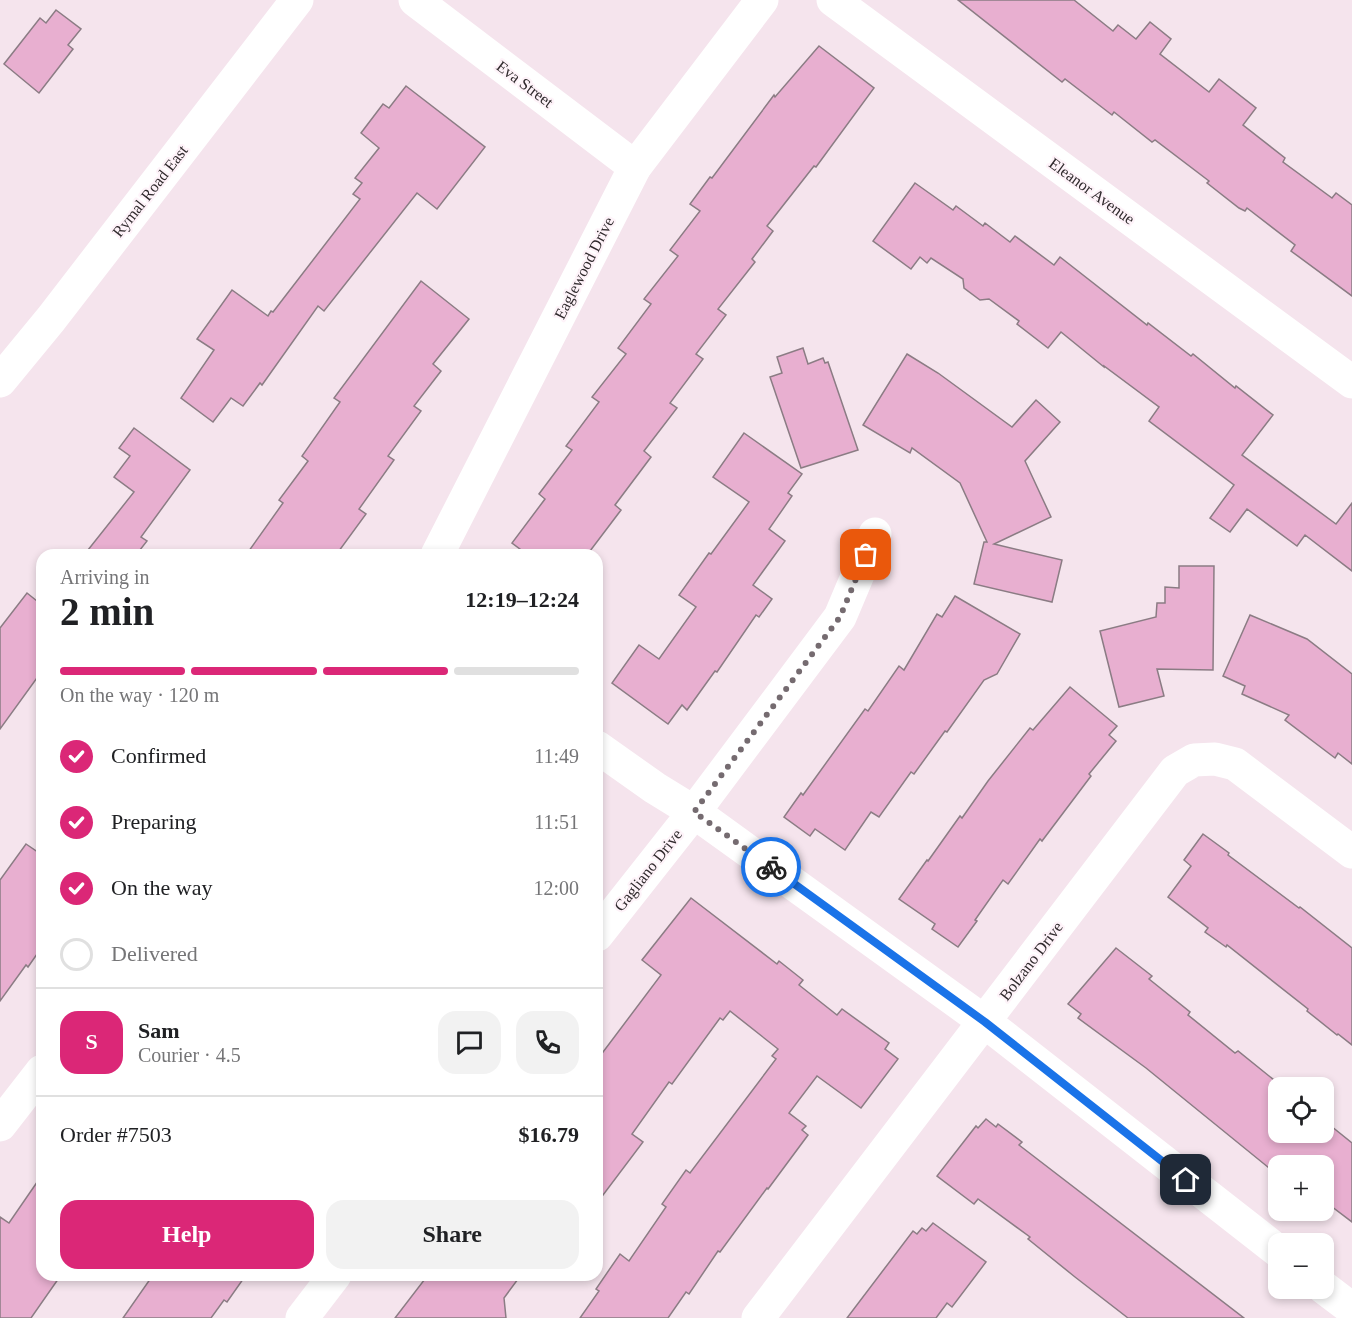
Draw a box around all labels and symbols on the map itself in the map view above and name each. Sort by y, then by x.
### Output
street label: Eva Street [493,57,557,111]
street label: Rymal Road East [109,141,192,241]
street label: Eleanor Avenue [1046,154,1138,228]
street label: Eaglewood Drive [551,214,618,322]
pin [840,529,891,580]
street label: Gagliano Drive [611,826,686,915]
courier [741,837,801,897]
street label: Bolzano Drive [996,918,1066,1004]
pin [1160,1154,1211,1205]

